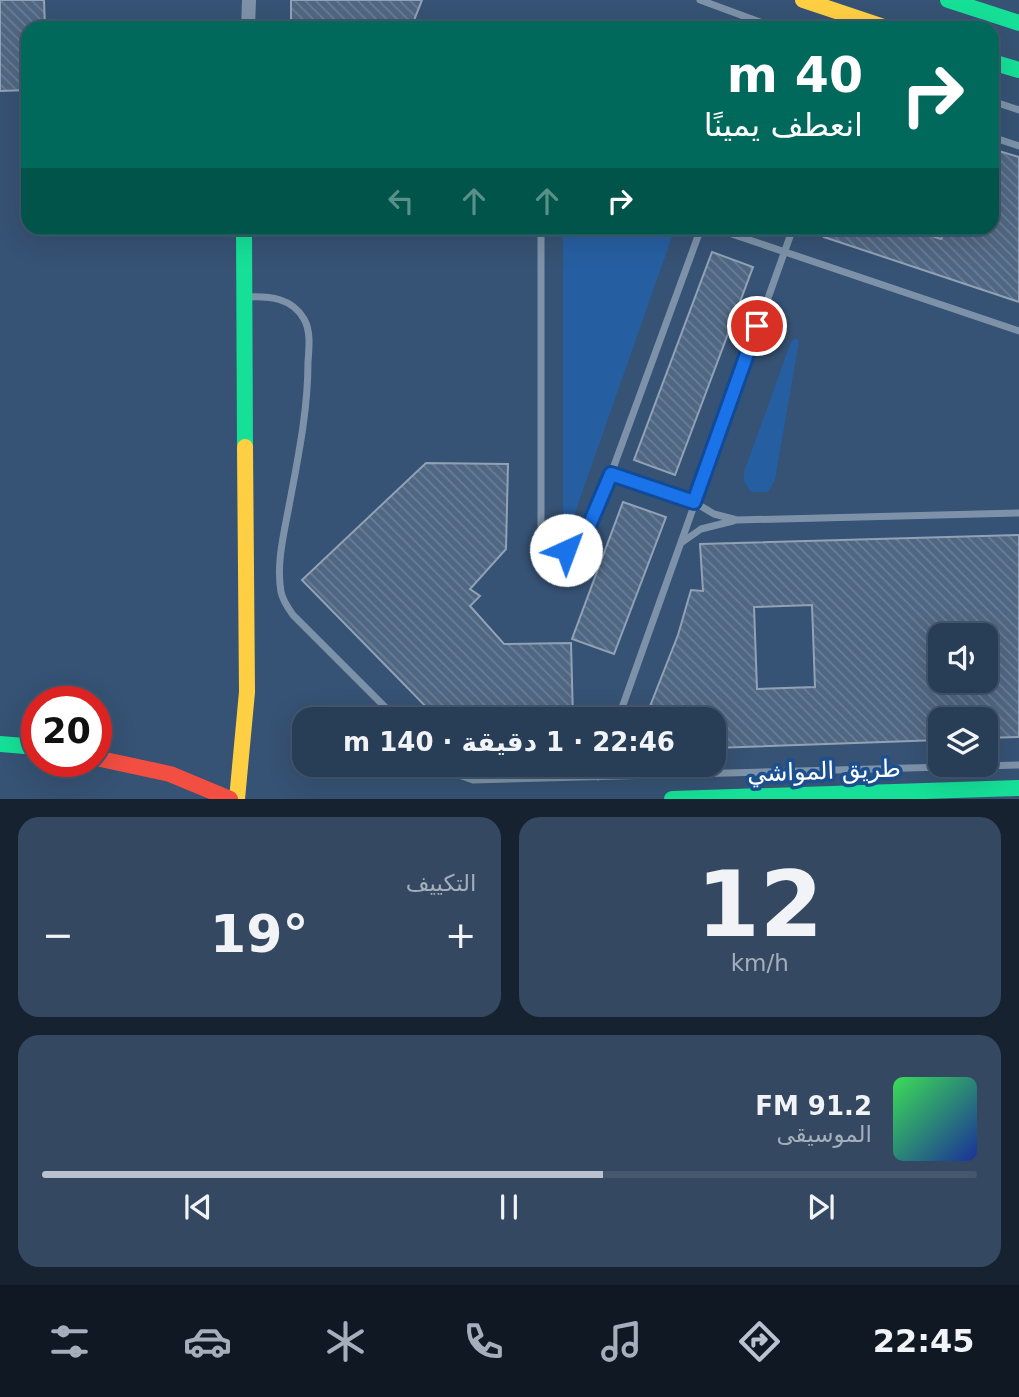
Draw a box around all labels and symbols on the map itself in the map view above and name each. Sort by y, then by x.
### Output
pin [727,296,787,356]
position arrow [529,513,603,587]
speed limit sign: 20 [21,686,112,777]
street label: طريق المواشي [747,754,901,788]

